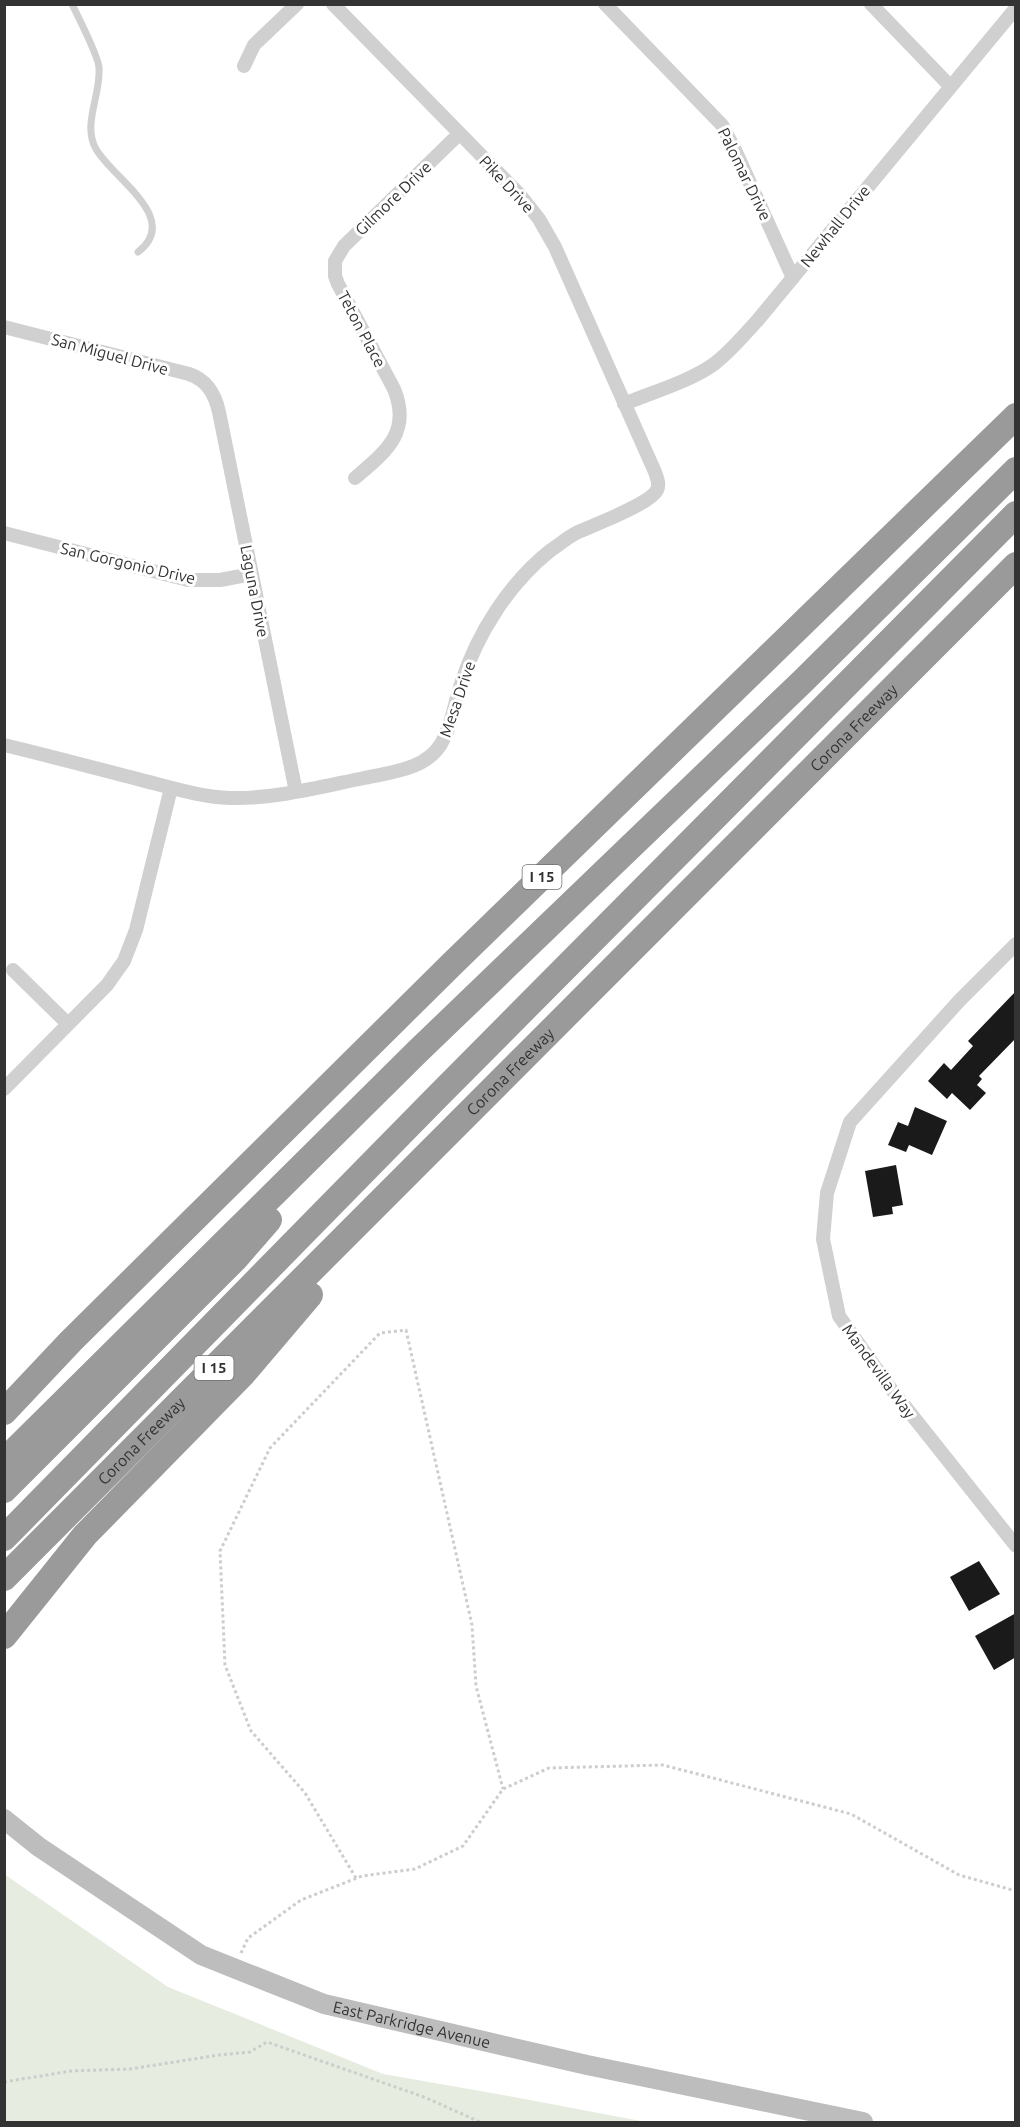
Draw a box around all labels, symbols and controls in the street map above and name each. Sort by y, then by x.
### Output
street label: Palomar Drive [715,125,775,223]
street label: Pike Drive [476,152,538,216]
street label: Gilmore Drive [351,157,435,239]
street label: Newhall Drive [797,182,873,270]
street label: Teton Place [334,288,390,370]
street label: San Miguel Drive [50,330,170,378]
street label: San Gorgonio Drive [59,539,197,587]
street label: Laguna Drive [237,543,273,639]
street label: Mesa Drive [436,659,478,739]
street label: Corona Freeway [806,680,901,775]
road number: I 15 [522,865,562,889]
street label: Corona Freeway [463,1024,558,1119]
street label: Mandevilla Way [839,1320,919,1422]
road number: I 15 [194,1356,234,1380]
street label: Corona Freeway [94,1393,189,1488]
street label: East Parkridge Avenue [331,1997,492,2051]

